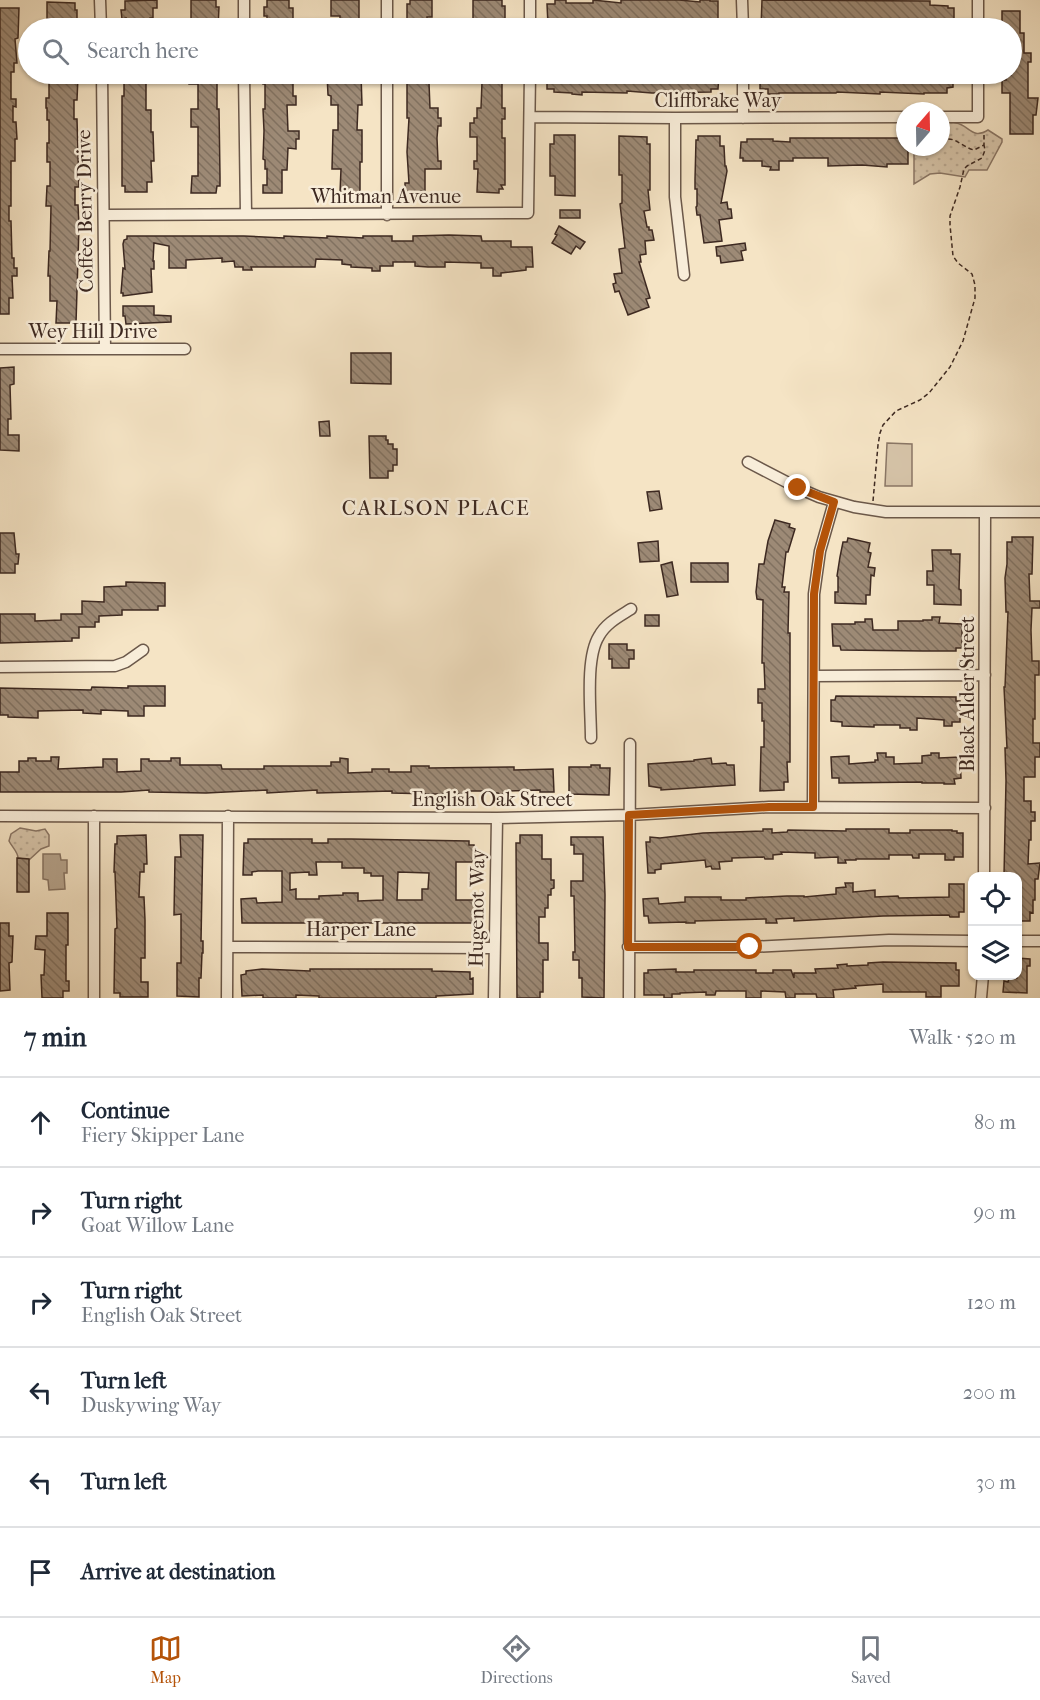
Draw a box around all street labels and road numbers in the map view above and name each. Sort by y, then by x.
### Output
street label: Cliffbrake Way [655,89,783,112]
street label: Coffee Berry Drive [72,129,98,293]
street label: Whitman Avenue [310,185,461,208]
street label: Wey Hill Drive [28,320,157,343]
street label: Black Alder Street [956,616,979,772]
street label: English Oak Street [411,788,573,811]
street label: Hugenot Way [464,847,490,967]
street label: Harper Lane [306,918,416,941]

